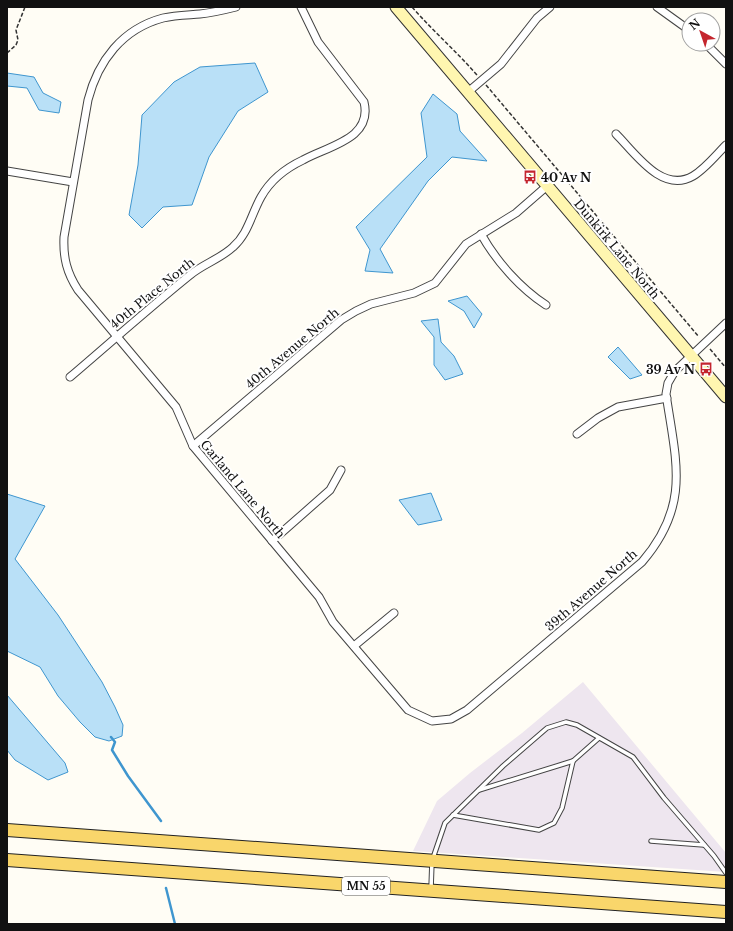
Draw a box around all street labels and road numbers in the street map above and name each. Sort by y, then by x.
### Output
street label: Dunkirk Lane North [571,196,663,302]
street label: 40th Place North [107,254,197,332]
street label: 40th Avenue North [242,305,342,391]
street label: Garland Lane North [197,437,289,541]
street label: 39th Avenue North [542,546,640,634]
road number: MN 55 [342,877,390,895]

